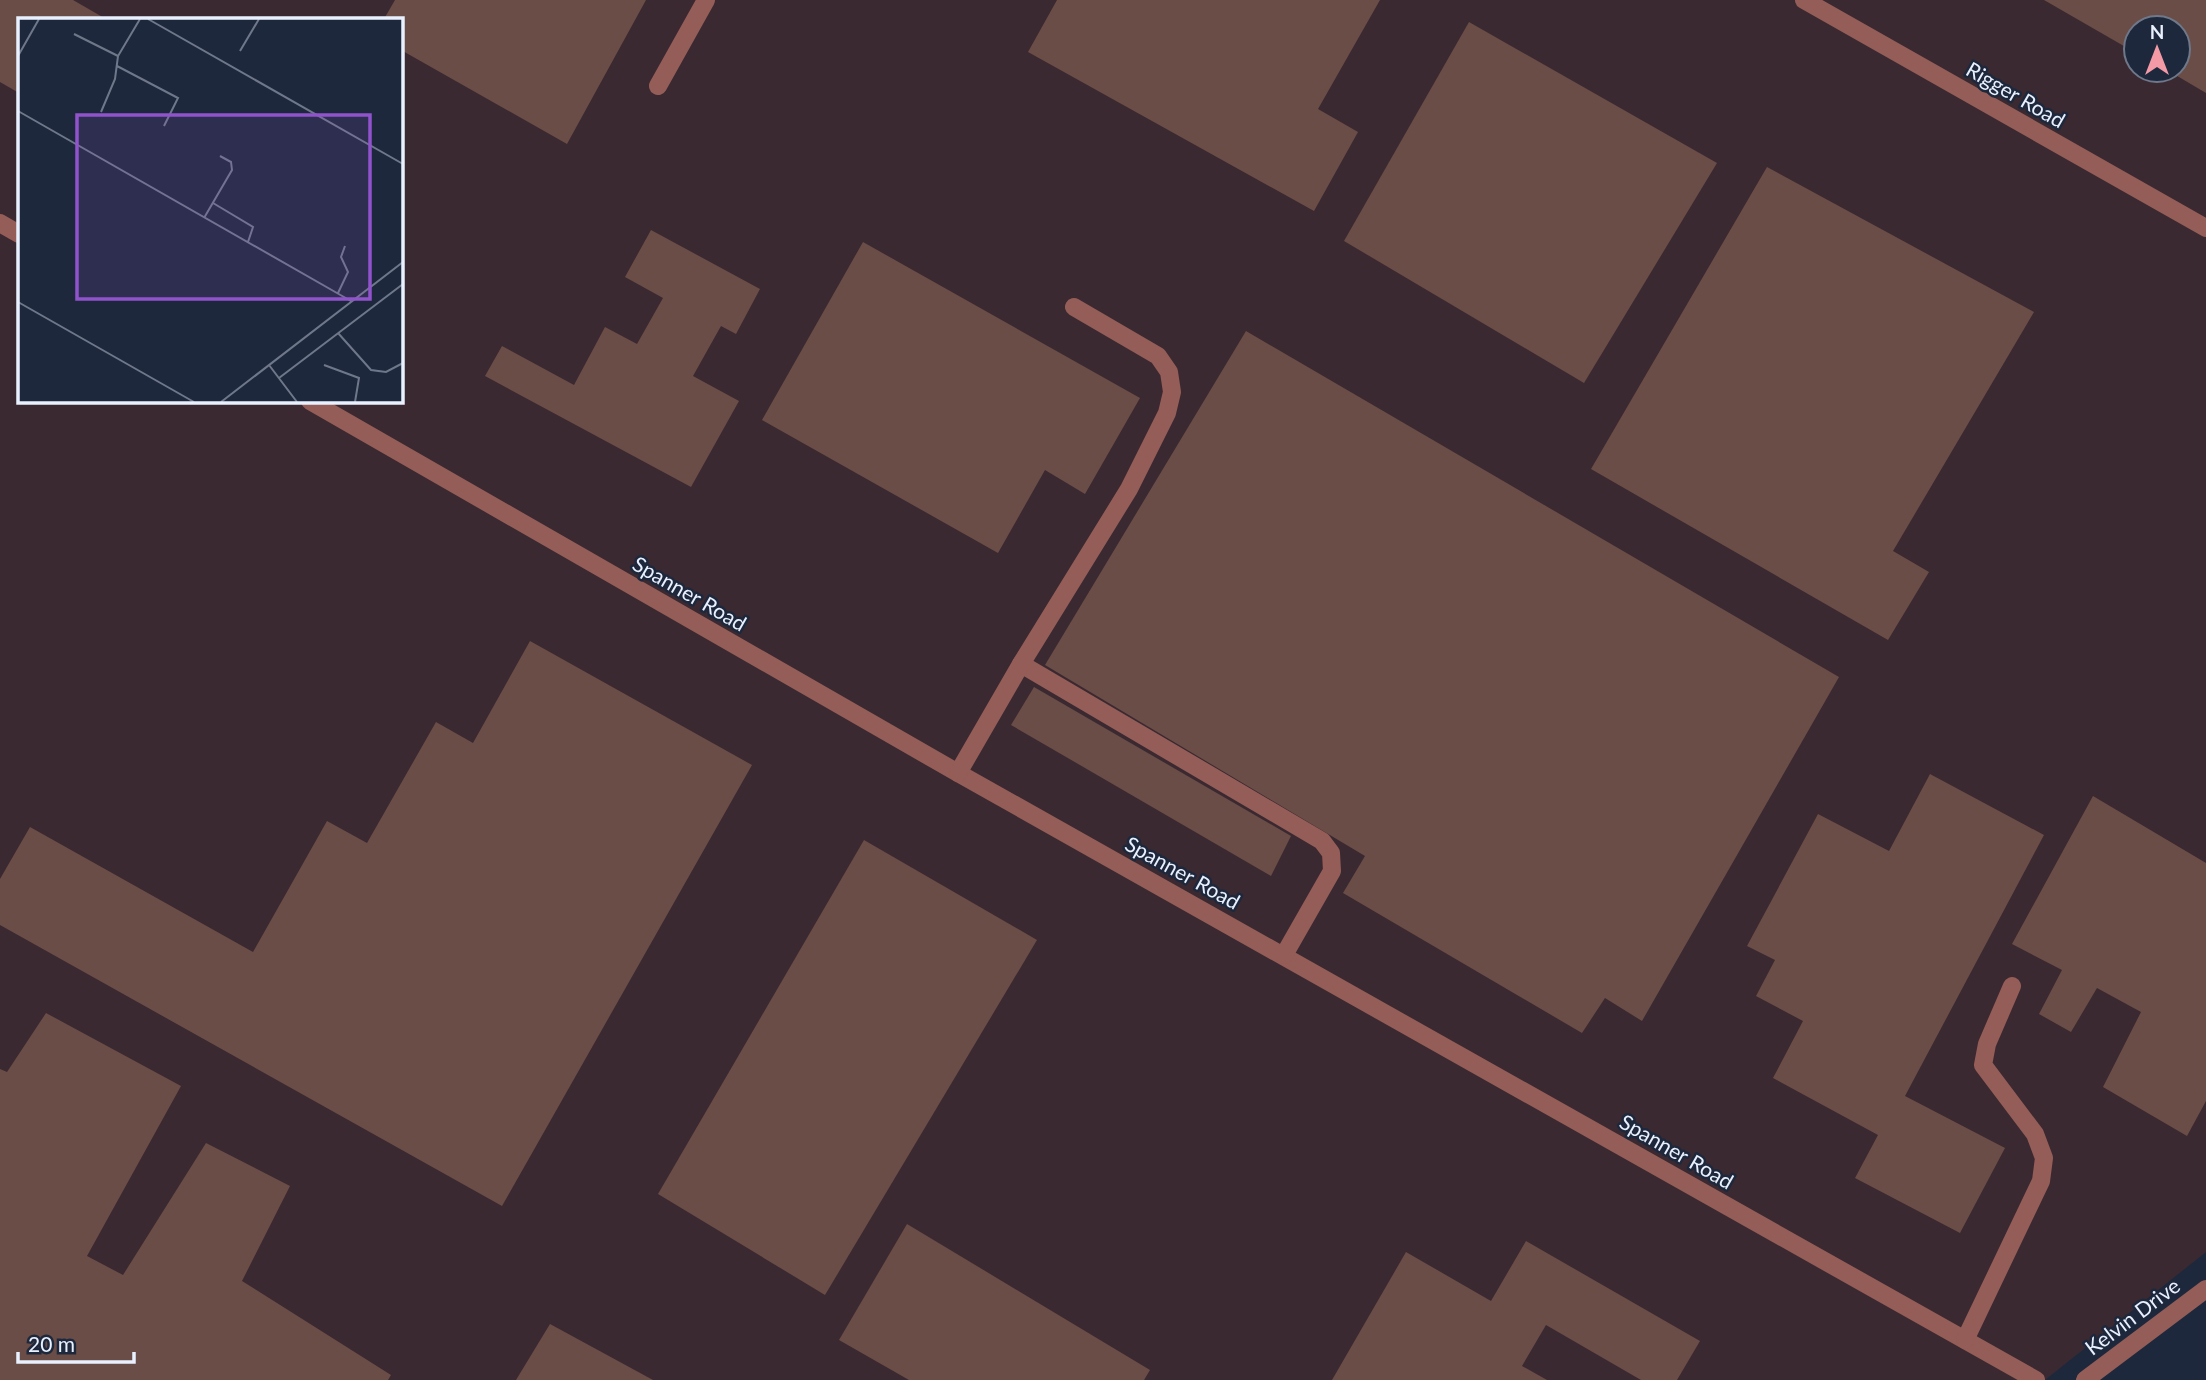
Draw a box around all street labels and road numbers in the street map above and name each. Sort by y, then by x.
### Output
street label: Rigger Road [1962,56,2070,132]
street label: Spanner Road [629,550,751,636]
street label: Spanner Road [1121,830,1245,914]
street label: Spanner Road [1616,1108,1738,1194]
street label: Kelvin Drive [2080,1272,2184,1360]

